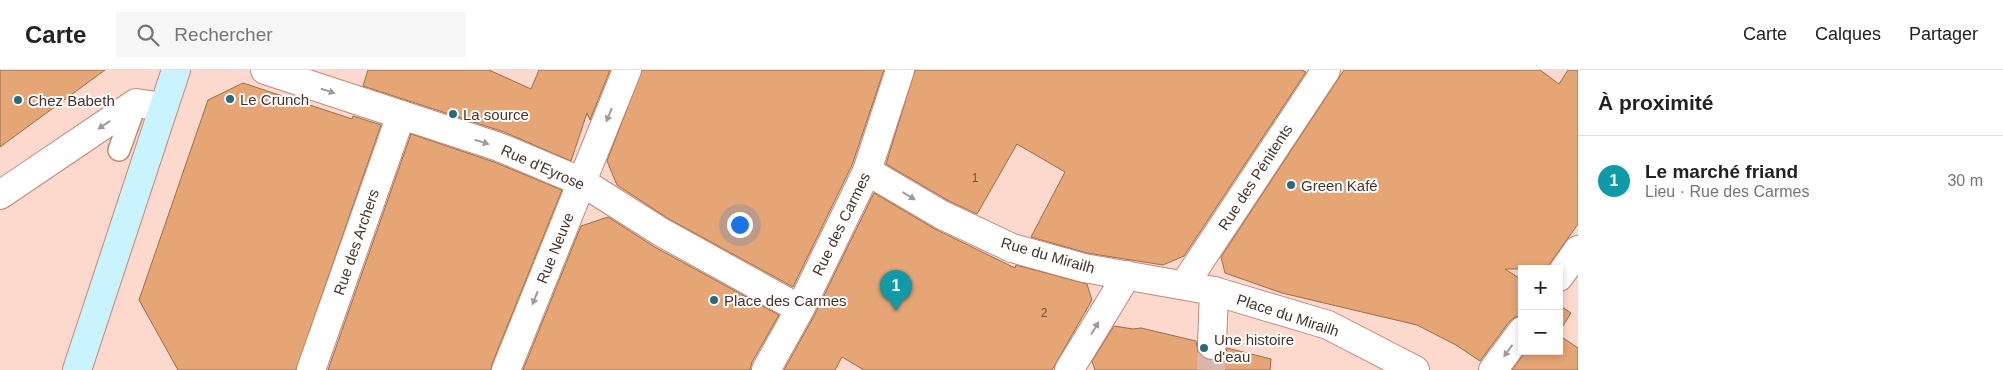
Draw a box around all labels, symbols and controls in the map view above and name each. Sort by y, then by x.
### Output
search box [116,12,466,57]
text: Carte [25,21,86,48]
icon: search [134,21,162,49]
text: Rechercher [174,24,273,45]
text: Carte [1743,24,1787,44]
text: Calques [1815,24,1881,44]
text: Partager [1909,24,1978,44]
one-way arrow [321,87,336,95]
place label: Le Crunch [240,91,309,108]
text: À proximité [1598,91,1714,114]
place label: Chez Babeth [28,92,115,109]
marker: Le Crunch [224,93,236,105]
marker: Chez Babeth [12,94,24,106]
place label: La source [463,106,529,123]
marker: La source [447,108,459,120]
one-way arrow [604,108,612,122]
one-way arrow [97,120,111,130]
street label: Rue des Pénitents [1214,121,1296,233]
one-way arrow [475,139,490,146]
street label: Rue d'Eyrose [499,141,587,193]
text: Le marché friand [1645,161,1798,182]
street label: Rue des Carmes [809,170,873,278]
house number: 1 [972,171,979,185]
text: 1 [1610,172,1618,189]
text: 30 m [1947,172,1983,189]
place label: Green Kafé [1301,177,1378,194]
marker: Green Kafé [1285,179,1297,191]
text: Lieu · Rue des Carmes [1645,183,1810,200]
street label: Rue des Archers [330,187,382,297]
one-way arrow [902,192,917,200]
street label: Rue Neuve [533,210,577,286]
your location [727,212,753,238]
street label: Rue du Mirailh [999,233,1097,277]
map controls [1518,265,1563,355]
button: + [1518,265,1563,310]
pin: 1 [880,270,912,311]
street label: Place du Mirailh [1235,290,1341,340]
one-way arrow [531,291,538,306]
place label: Place des Carmes [724,292,847,309]
marker: Place des Carmes [708,294,720,306]
house number: 2 [1041,306,1048,320]
button: − [1518,310,1563,355]
one-way arrow [1090,322,1099,335]
place label: Une histoire d'eau [1214,331,1294,365]
marker: Une histoire d'eau [1198,342,1210,354]
one-way arrow [1503,344,1513,357]

